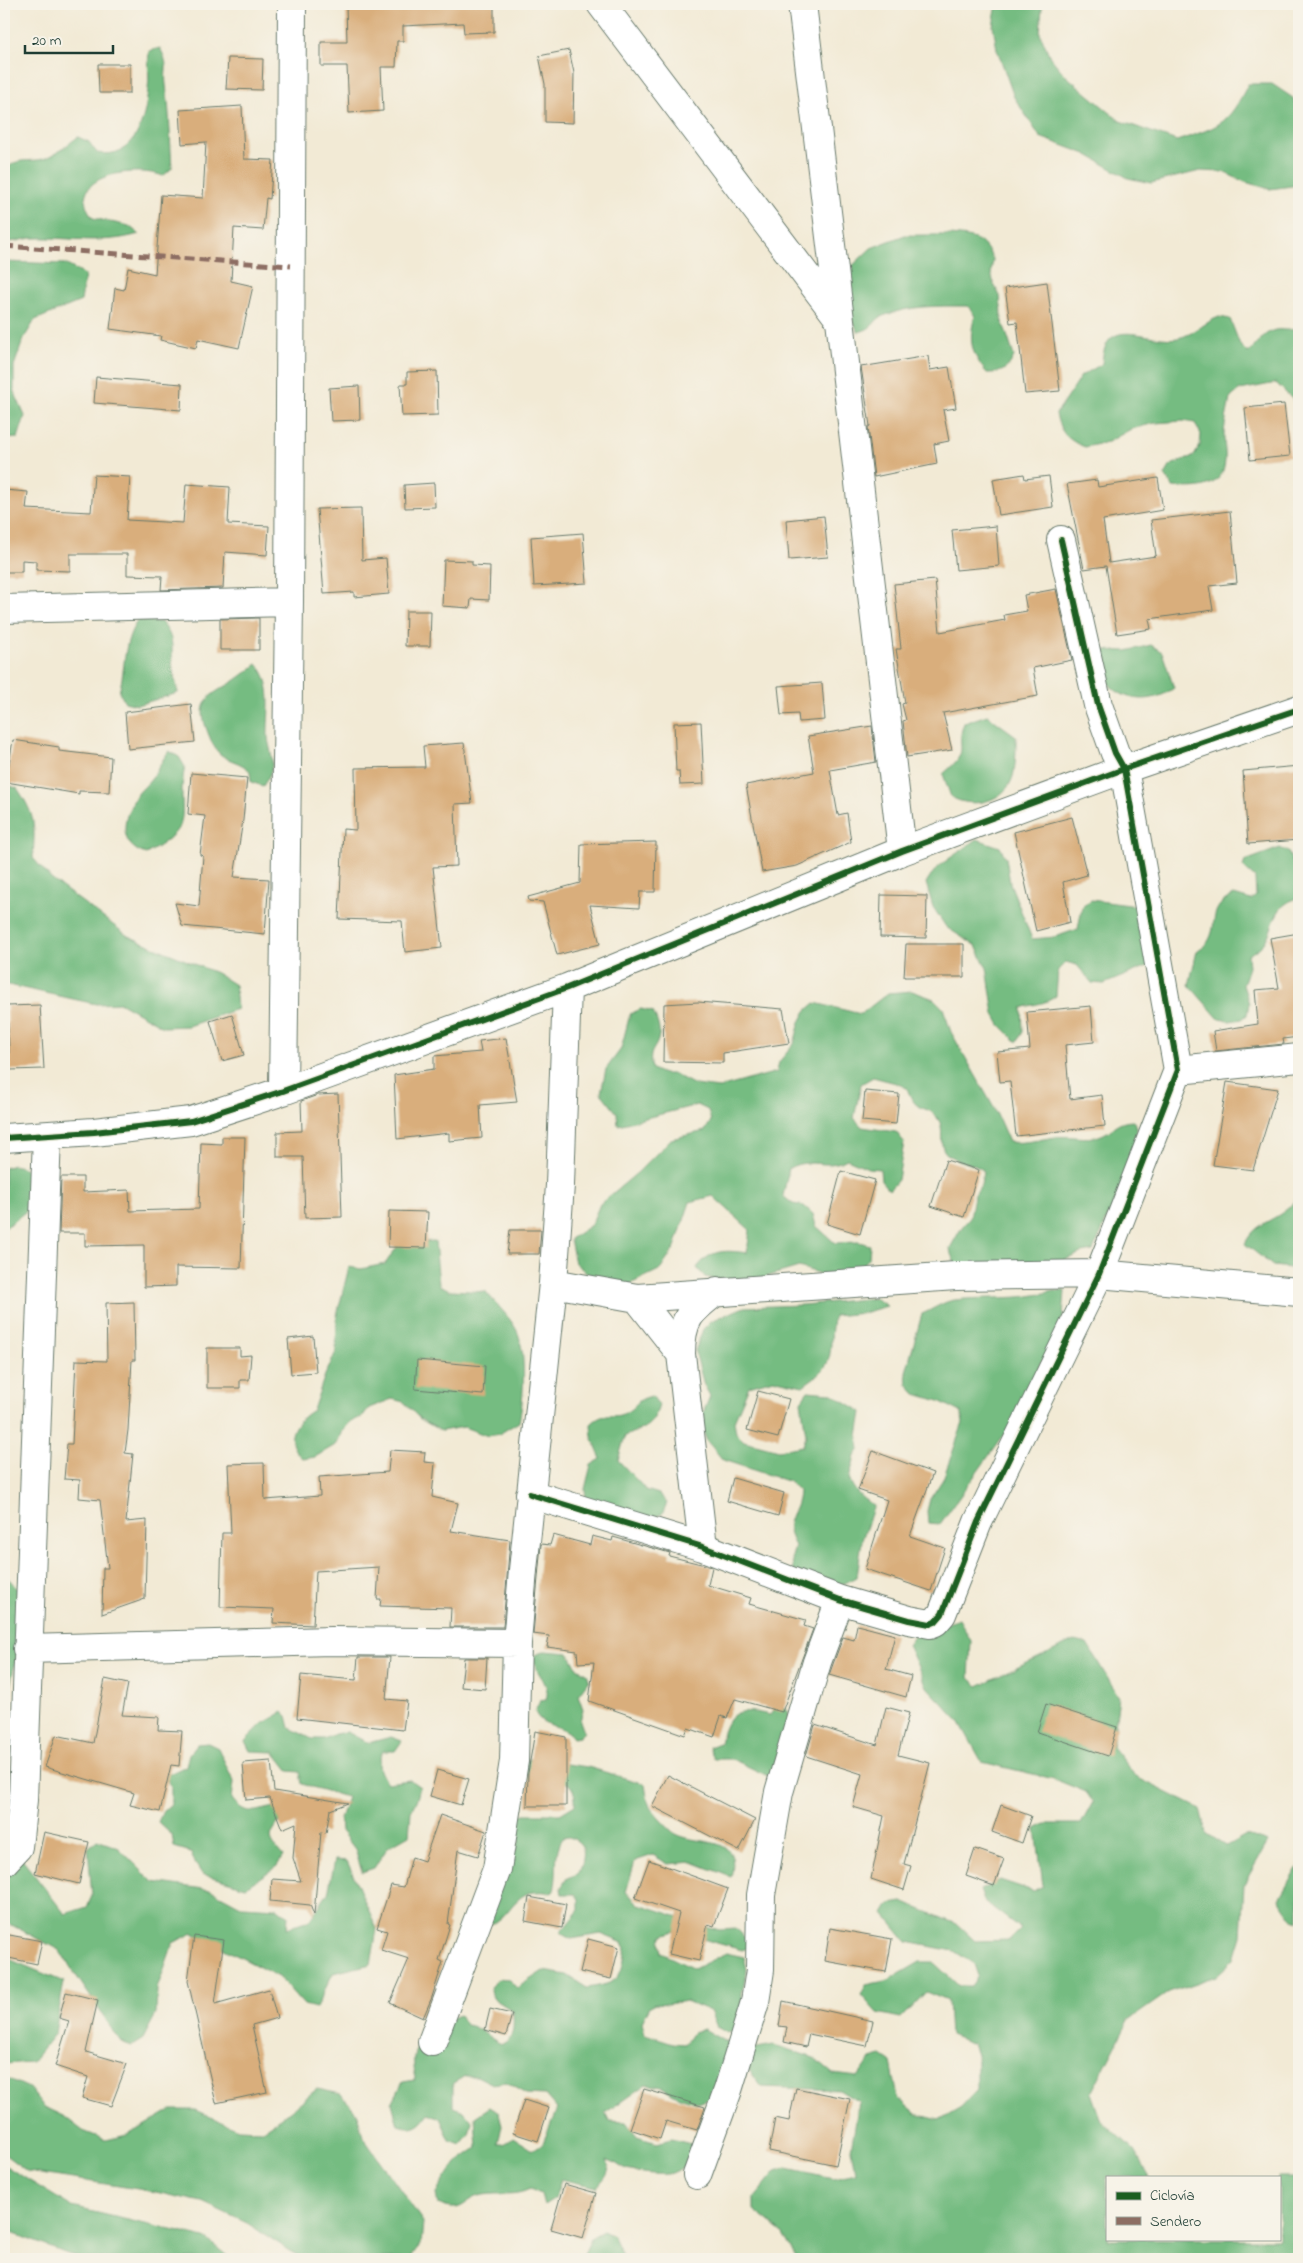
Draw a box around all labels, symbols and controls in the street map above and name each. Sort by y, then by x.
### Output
scale bar [25,22,112,54]
text: 20 m [32,30,62,52]
legend [1106,2176,1280,2240]
text: Ciclovía [1150,2185,1195,2207]
text: Sendero [1150,2211,1202,2233]

